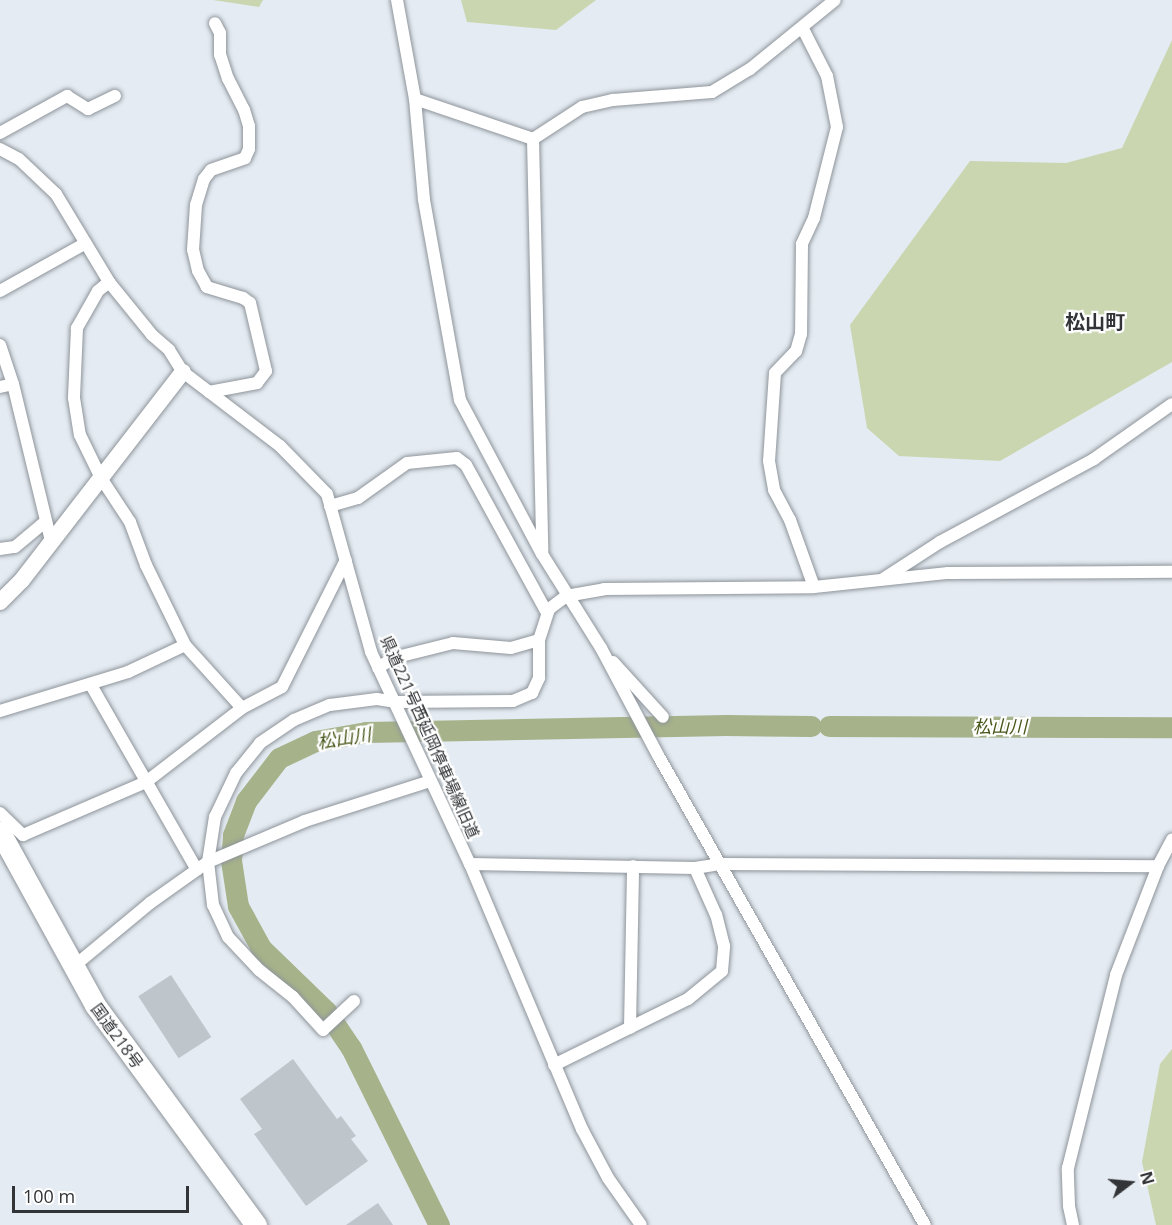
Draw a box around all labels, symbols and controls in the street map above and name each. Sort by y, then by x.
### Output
district label: 松山町 [1065,309,1125,333]
street label: 県道221号西延岡停車場線旧道 [377,633,483,841]
water label: 松山川 [973,715,1027,737]
water label: 松山川 [316,723,372,753]
street label: 国道218号 [87,1000,147,1072]
north arrow [1100,1153,1160,1213]
text: N [1135,1169,1160,1187]
scale bar [15,1174,192,1212]
text: 100 m [23,1184,75,1208]

